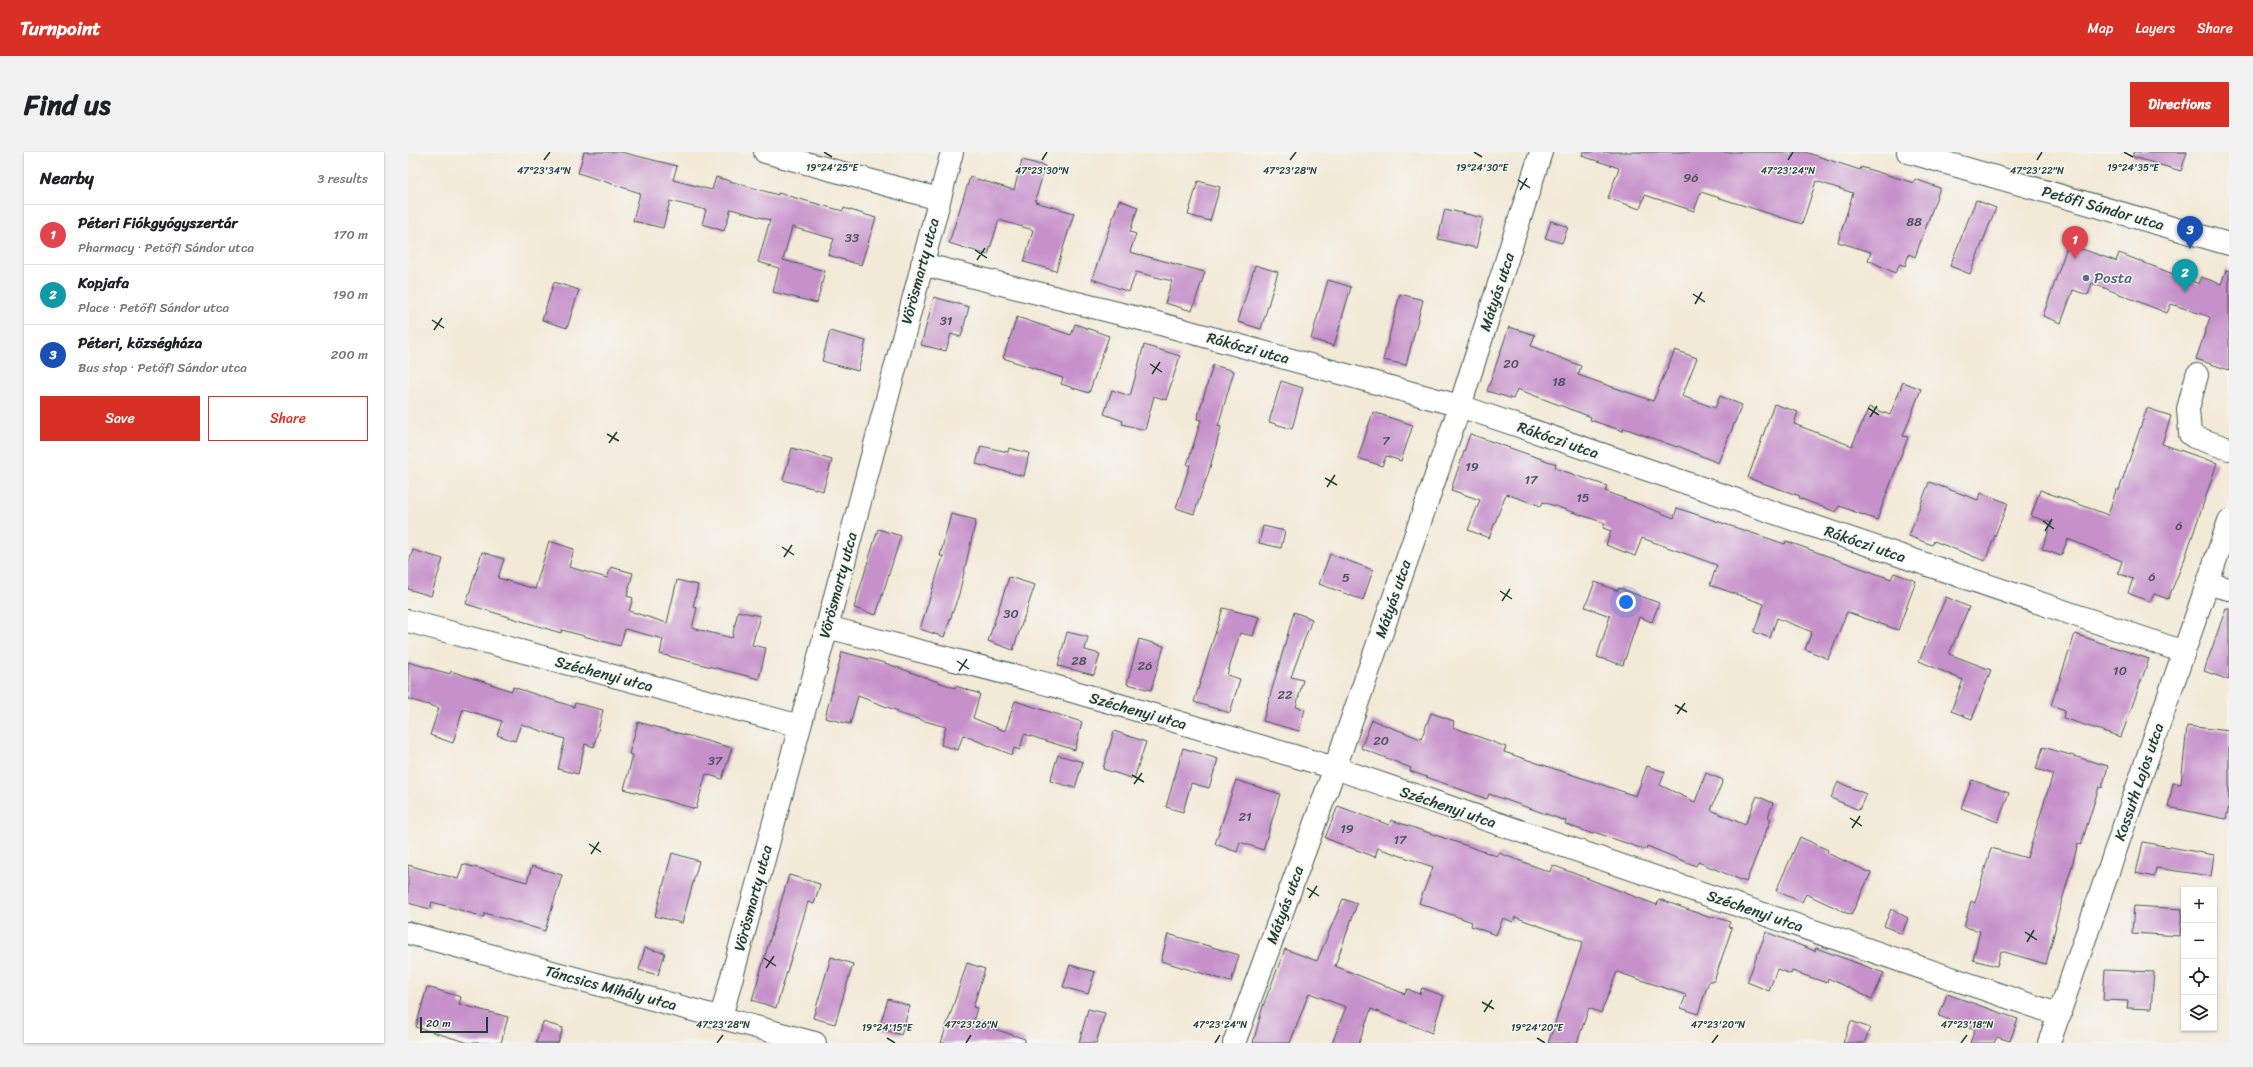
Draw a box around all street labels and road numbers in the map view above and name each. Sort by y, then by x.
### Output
street label: Petőfi Sándor utca [2039,178,2168,238]
street label: Vörösmarty utca [893,215,947,327]
street label: Mátyás utca [1472,249,1522,335]
street label: Rákóczi utca [1204,325,1293,372]
street label: Rákóczi utca [1514,414,1603,466]
street label: Rákóczi utca [1821,518,1910,570]
street label: Vörösmarty utca [811,529,865,641]
street label: Mátyás utca [1367,556,1419,642]
street label: Széchenyi utca [552,648,656,700]
street label: Széchenyi utca [1086,685,1190,737]
street label: Kossuth Lajos utca [2107,719,2171,844]
street label: Széchenyi utca [1396,778,1500,836]
street label: Vörösmarty utca [726,842,780,954]
street label: Mátyás utca [1259,862,1311,948]
street label: Széchenyi utca [1703,882,1807,940]
street label: Táncsics Mihály utca [542,958,680,1018]

